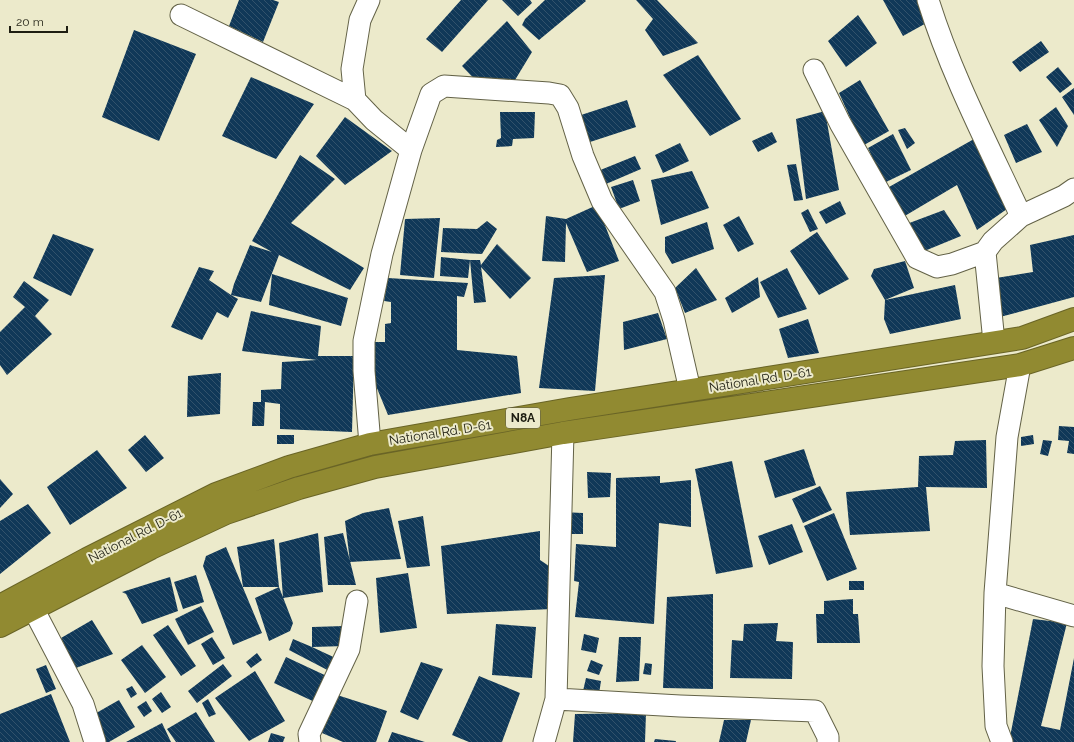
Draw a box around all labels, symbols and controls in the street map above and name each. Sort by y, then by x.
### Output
scale bar [10,8,67,34]
text: 20 m [16,15,44,29]
street label: National Rd. D-61 [708,364,813,395]
road number: N8A [506,408,540,428]
street label: National Rd. D-61 [388,417,493,448]
street label: National Rd. D-61 [86,505,185,566]

